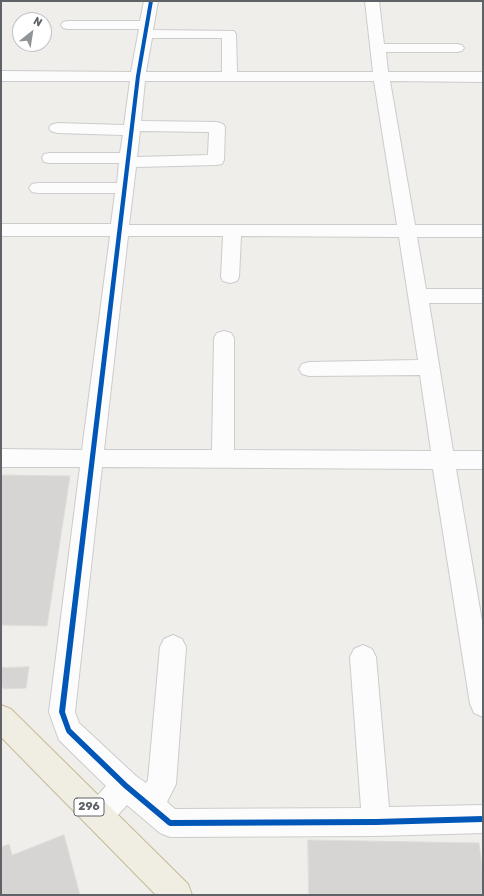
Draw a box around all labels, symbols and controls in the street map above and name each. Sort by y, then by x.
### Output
north arrow [12,12,52,52]
text: N [31,14,44,30]
road number: 296 [74,798,104,816]

